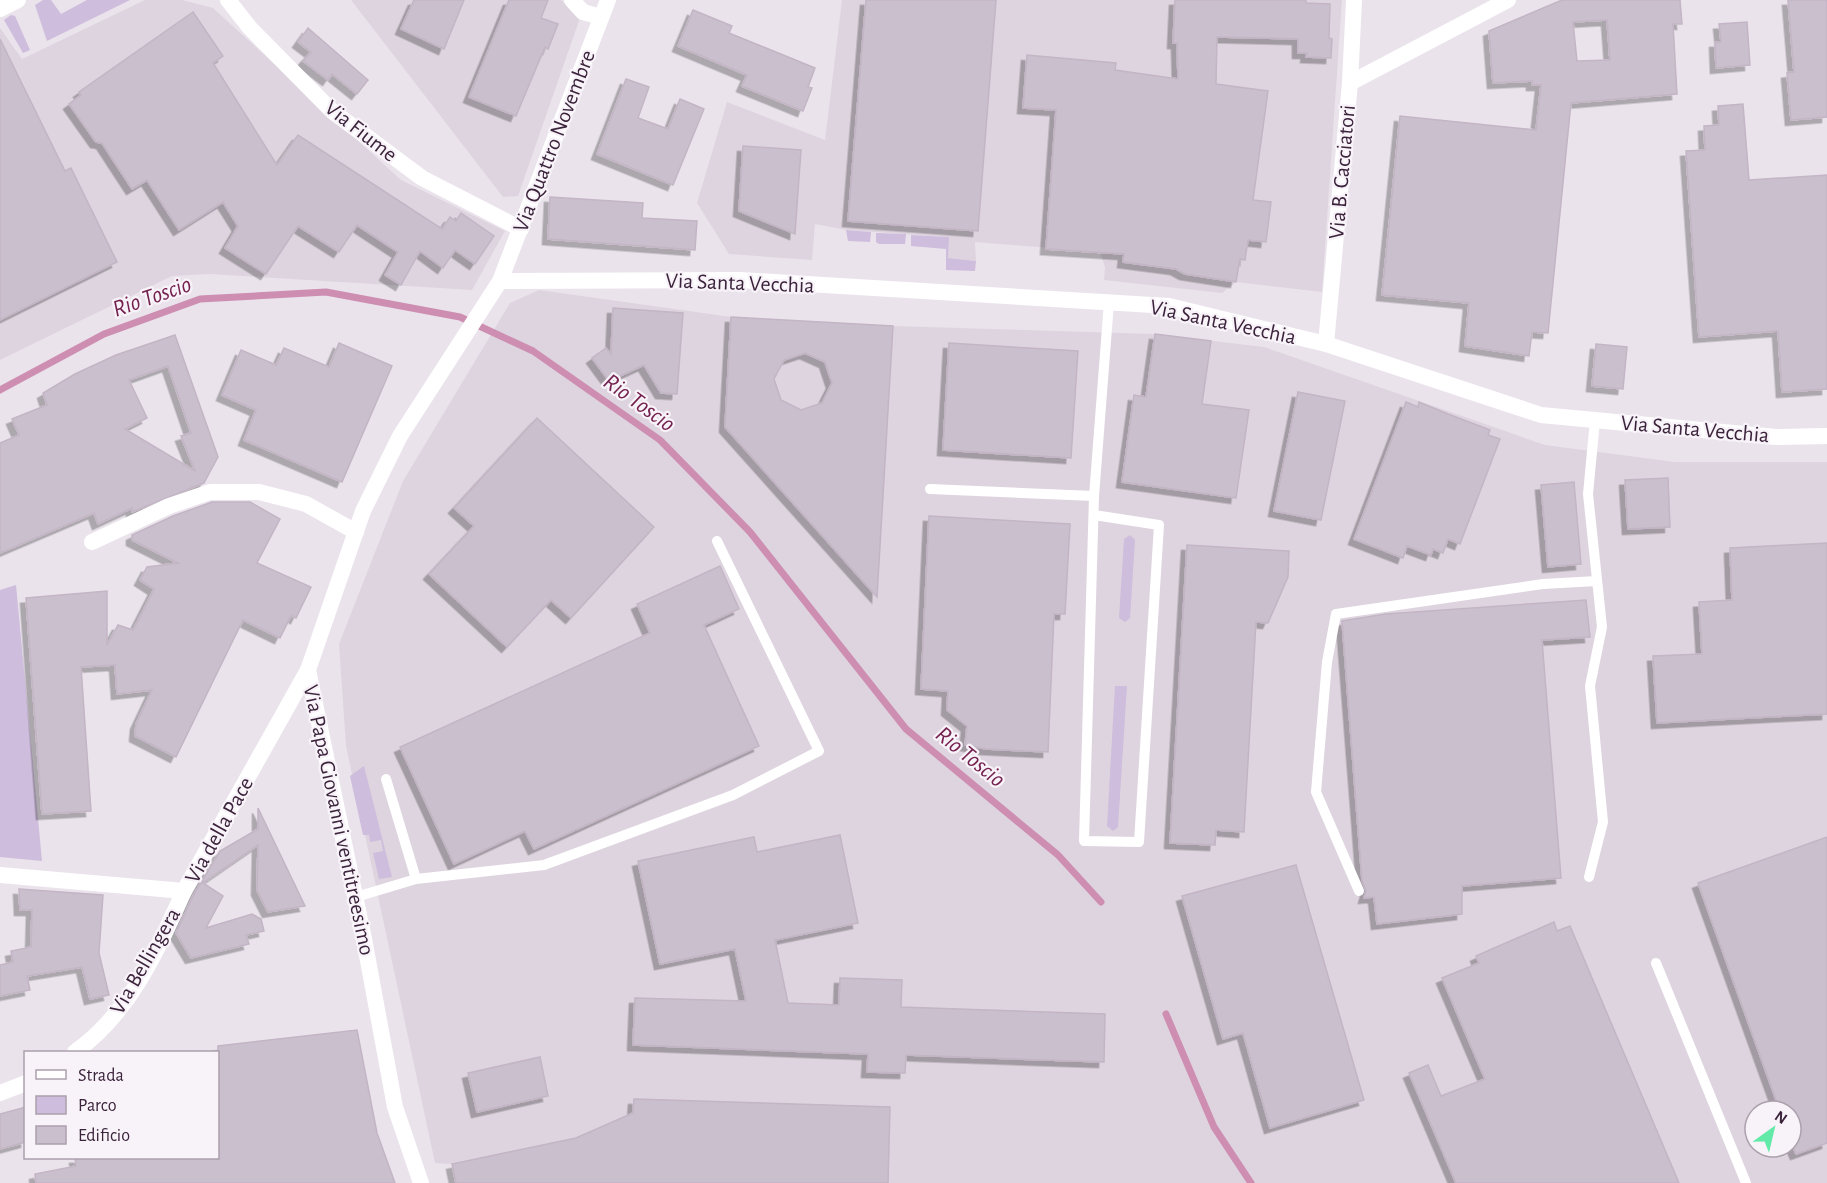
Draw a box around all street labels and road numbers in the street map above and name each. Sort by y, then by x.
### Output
street label: Via Quattro Novembre [509,47,599,235]
street label: Via Fiume [321,96,401,166]
street label: Via B. Cacciatori [1325,104,1359,240]
street label: Via Santa Vecchia [665,269,815,297]
street label: Via Santa Vecchia [1148,296,1298,348]
street label: Via Santa Vecchia [1620,412,1770,446]
street label: Via Papa Giovanni ventitreesimo [300,683,378,957]
street label: Via della Pace [181,773,257,887]
street label: Via Bellingera [106,904,184,1018]

